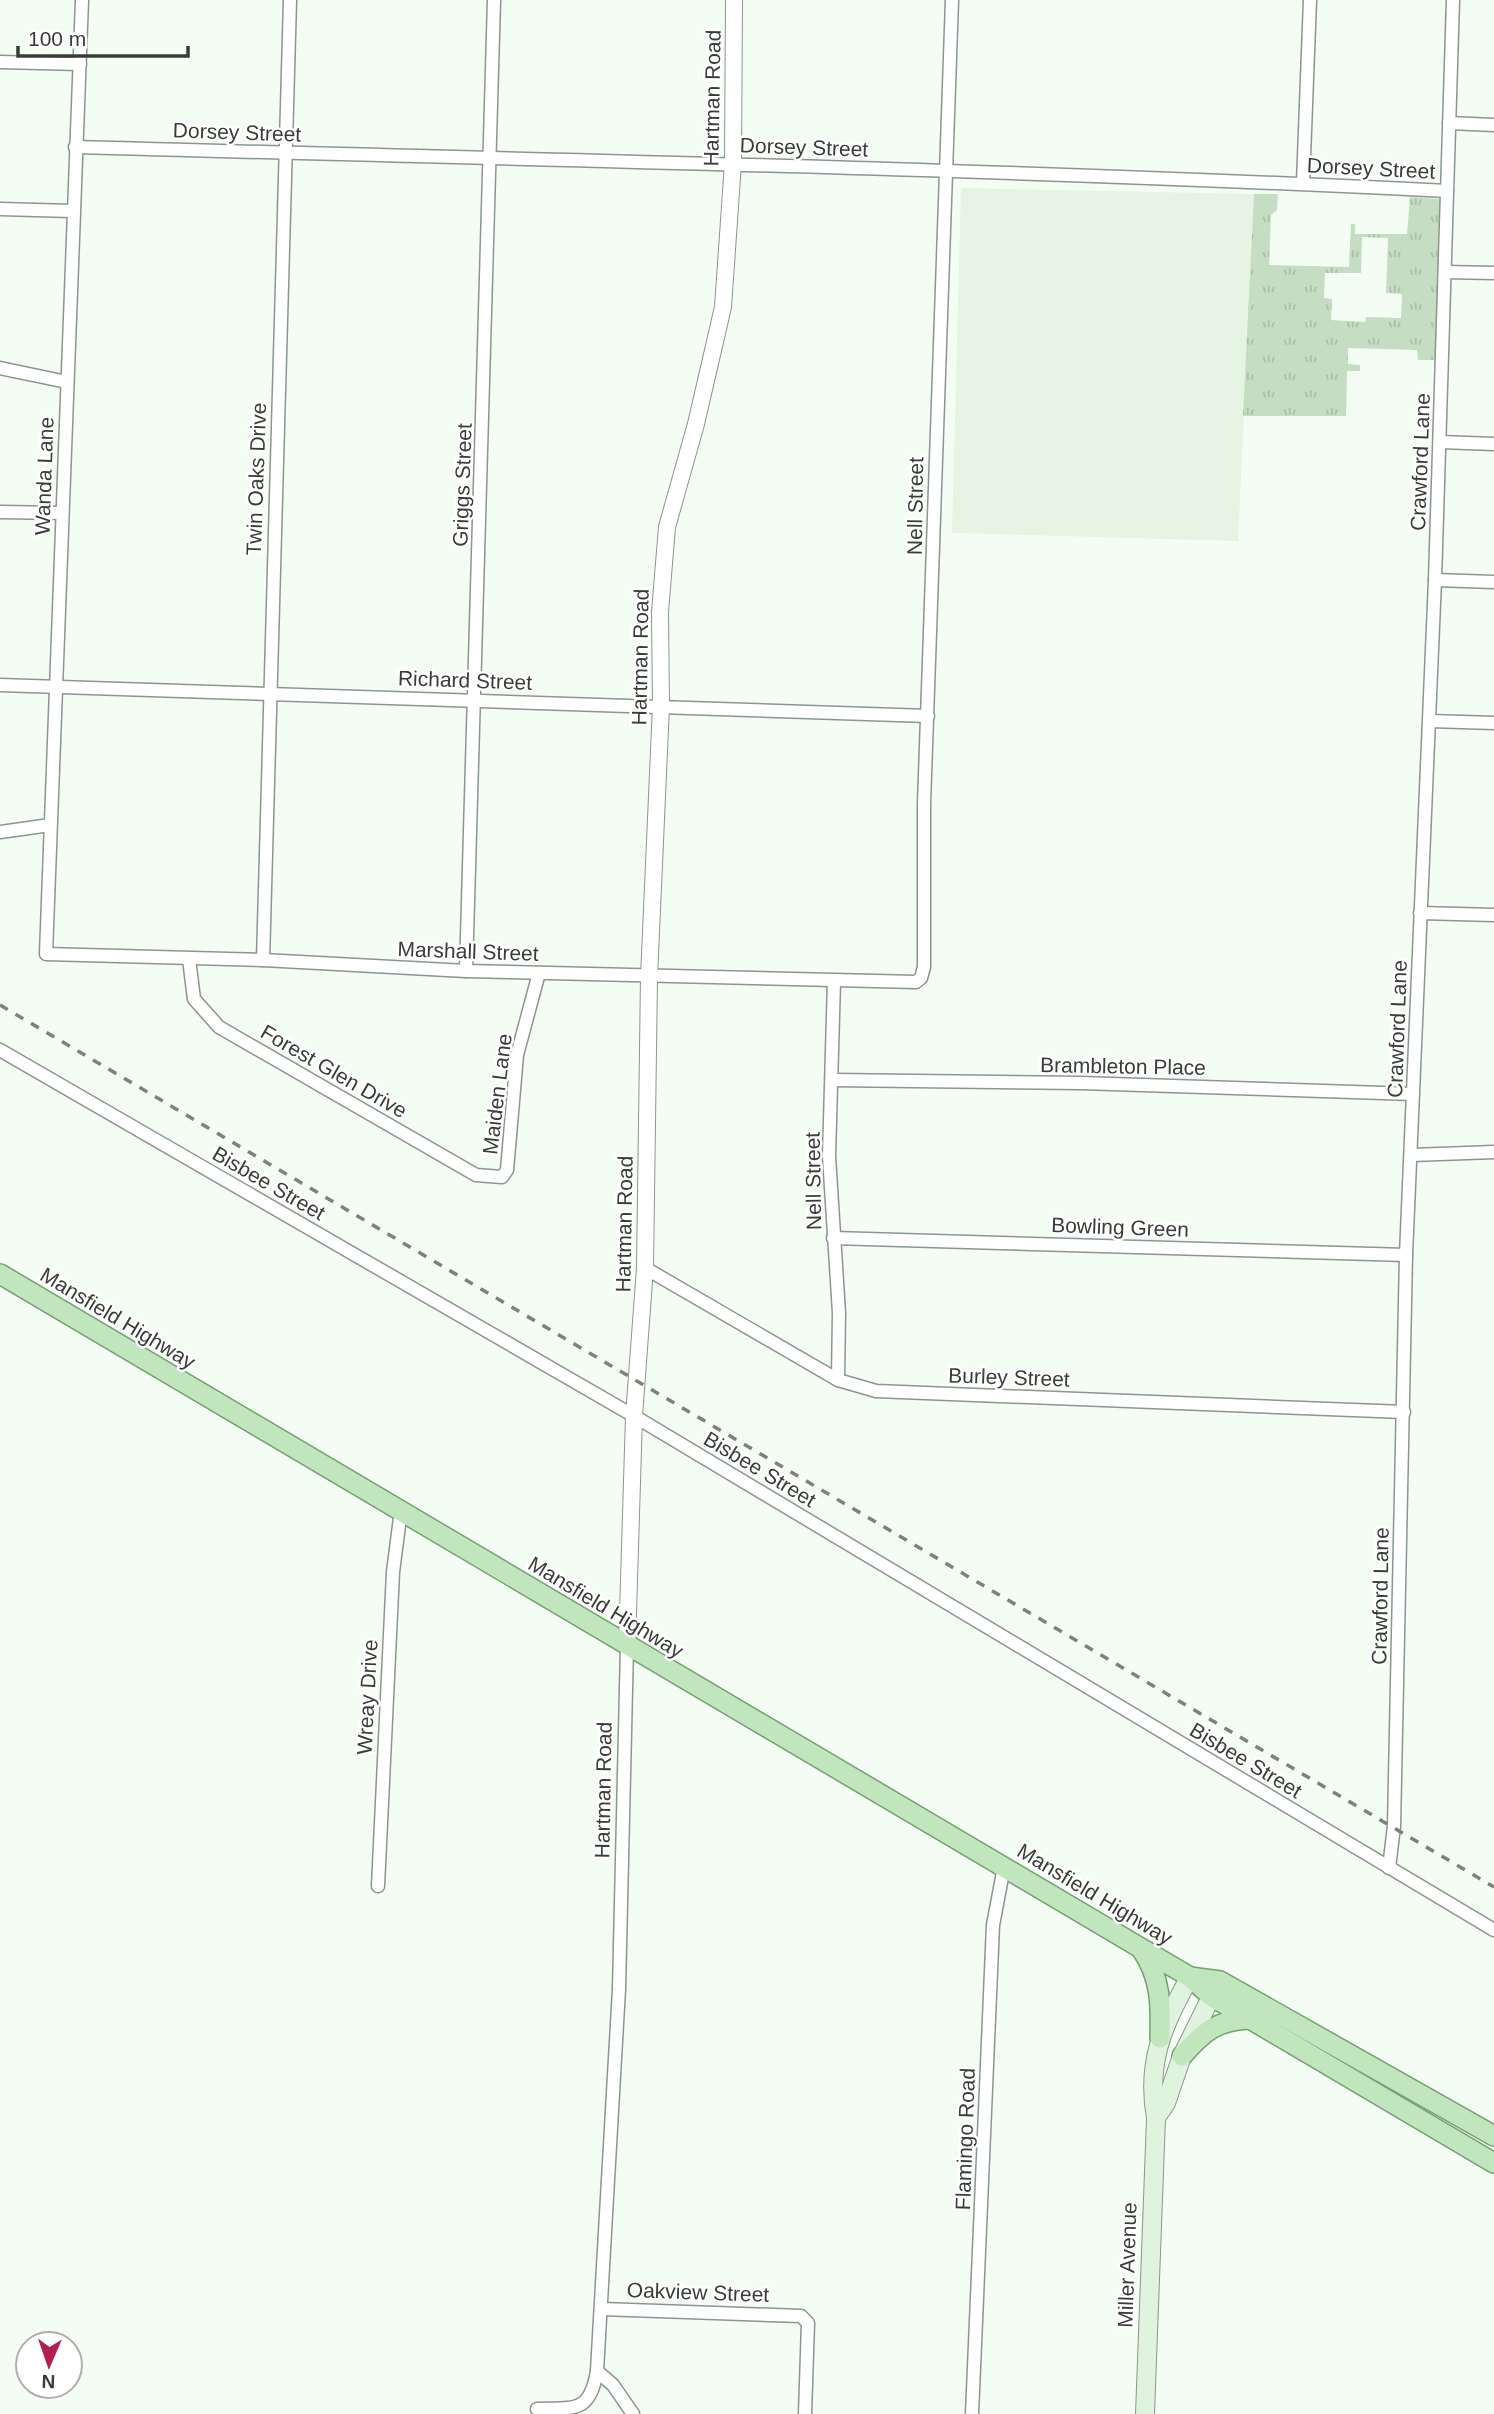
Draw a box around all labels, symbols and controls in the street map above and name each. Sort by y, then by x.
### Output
scale bar [18,14,187,58]
text: 100 m [28,27,86,50]
street label: Hartman Road [699,30,725,166]
street label: Dorsey Street [172,118,302,146]
street label: Dorsey Street [739,133,869,161]
street label: Dorsey Street [1306,153,1436,183]
street label: Crawford Lane [1406,393,1434,531]
street label: Twin Oaks Drive [242,402,270,556]
street label: Wanda Lane [30,416,58,536]
street label: Griggs Street [448,423,476,547]
street label: Nell Street [903,457,927,555]
street label: Hartman Road [627,589,653,725]
street label: Richard Street [398,666,533,694]
street label: Marshall Street [397,937,539,965]
street label: Crawford Lane [1383,960,1411,1098]
street label: Forest Glen Drive [257,1020,411,1122]
street label: Maiden Lane [478,1032,516,1156]
street label: Brambleton Place [1040,1053,1206,1079]
street label: Nell Street [801,1132,825,1230]
street label: Bisbee Street [209,1142,329,1225]
street label: Hartman Road [611,1156,637,1292]
street label: Bowling Green [1051,1213,1189,1241]
street label: Mansfield Highway [37,1263,200,1373]
street label: Burley Street [948,1363,1070,1391]
street label: Bisbee Street [700,1427,820,1511]
street label: Crawford Lane [1367,1527,1393,1665]
street label: Mansfield Highway [525,1552,688,1662]
street label: Wreay Drive [353,1639,381,1755]
street label: Bisbee Street [1186,1718,1306,1802]
street label: Hartman Road [590,1722,616,1858]
street label: Mansfield Highway [1014,1839,1177,1949]
street label: Flamingo Road [951,2067,979,2211]
street label: Miller Avenue [1113,2202,1141,2328]
street label: Oakview Street [626,2278,770,2306]
north arrow [14,2330,84,2400]
text: N [41,2371,56,2392]

